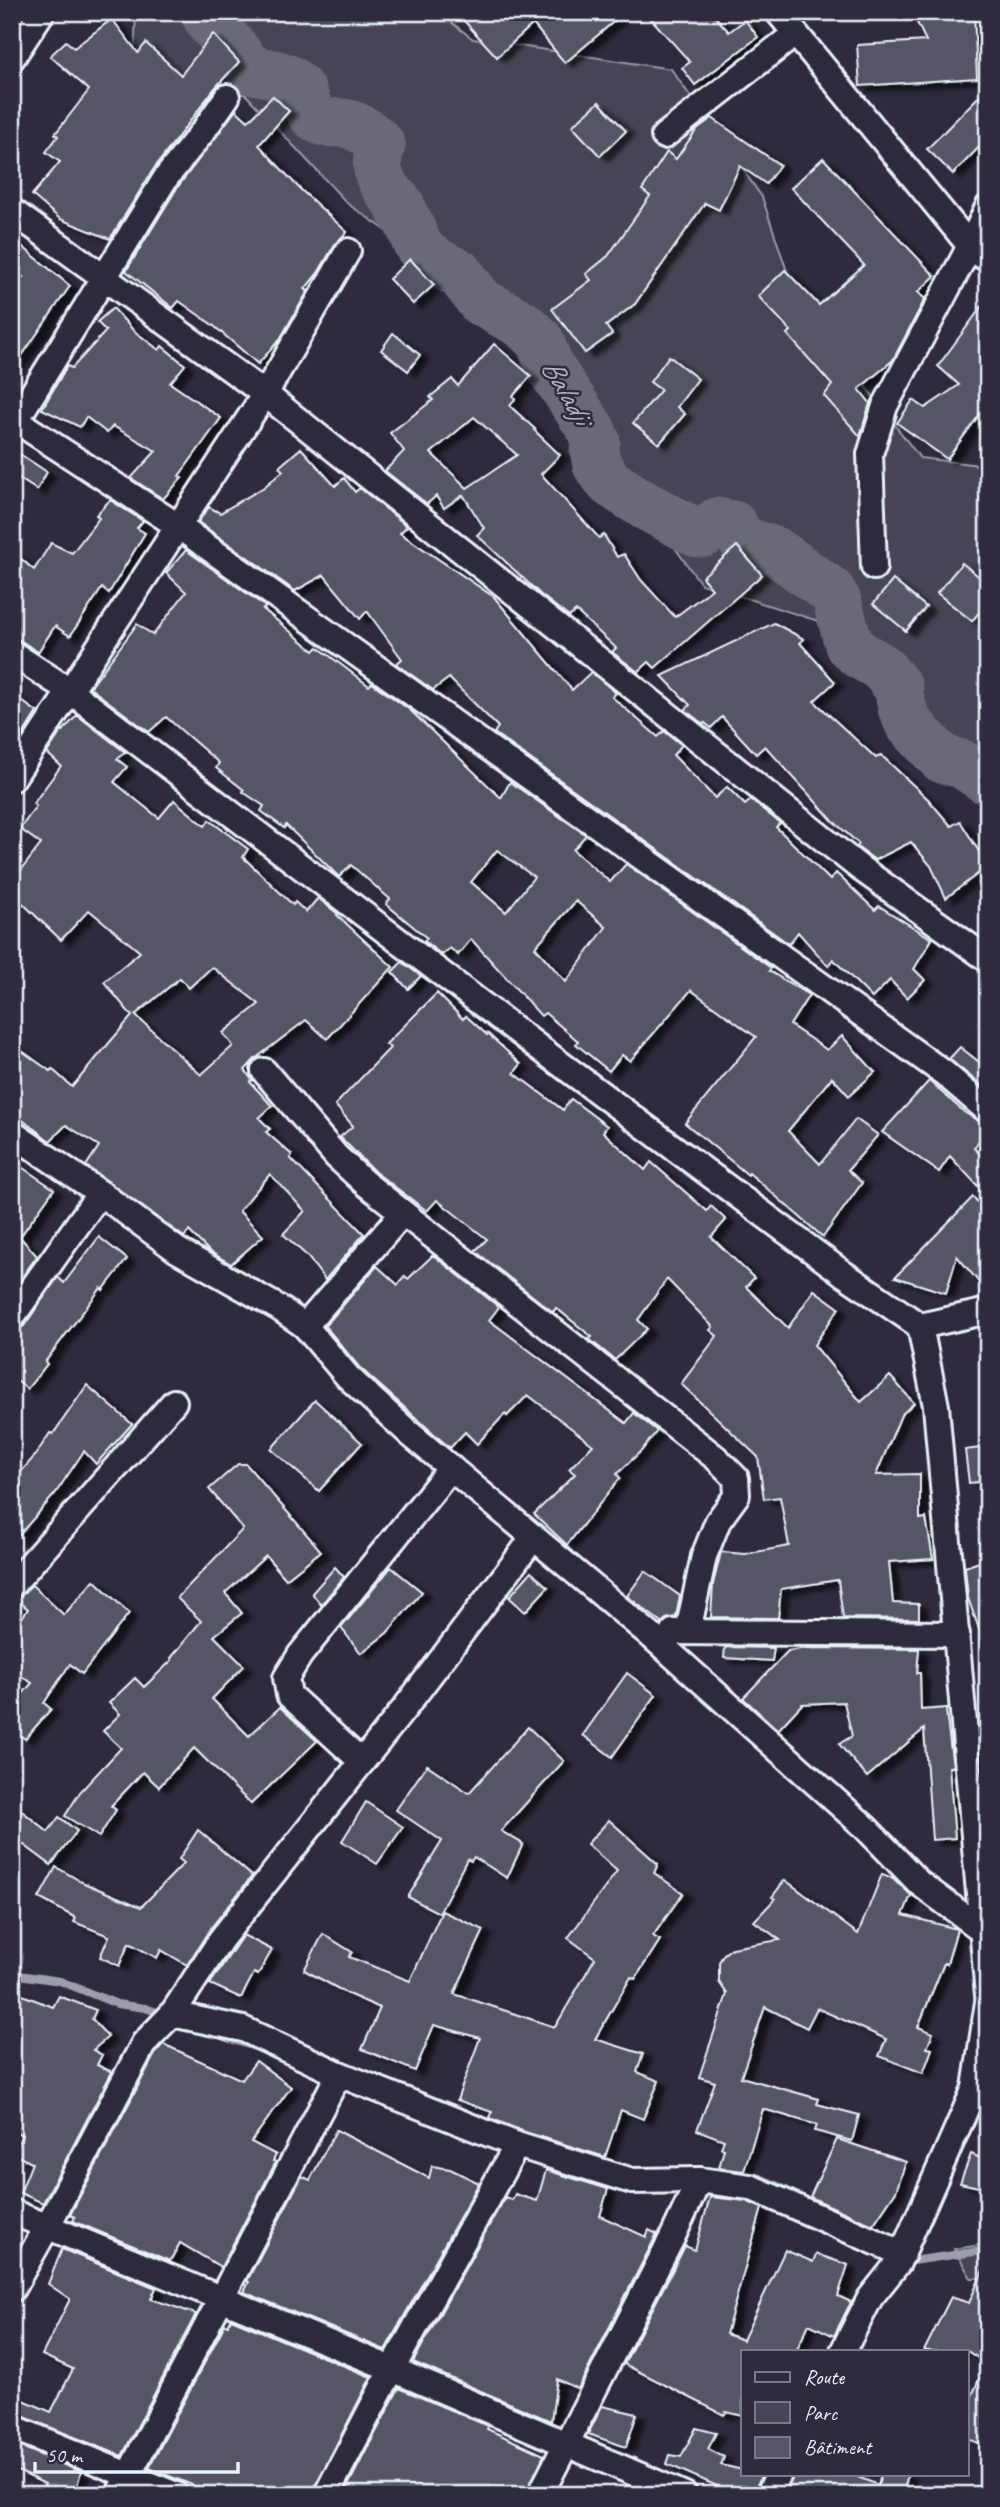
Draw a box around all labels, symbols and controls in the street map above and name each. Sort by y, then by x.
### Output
water label: Baladji [533,351,604,437]
legend [741,2350,968,2476]
text: Route [804,2364,845,2390]
text: Parc [804,2400,839,2426]
scale bar [35,2430,238,2474]
text: Bâtiment [804,2434,873,2460]
text: 50 m [46,2442,84,2468]

